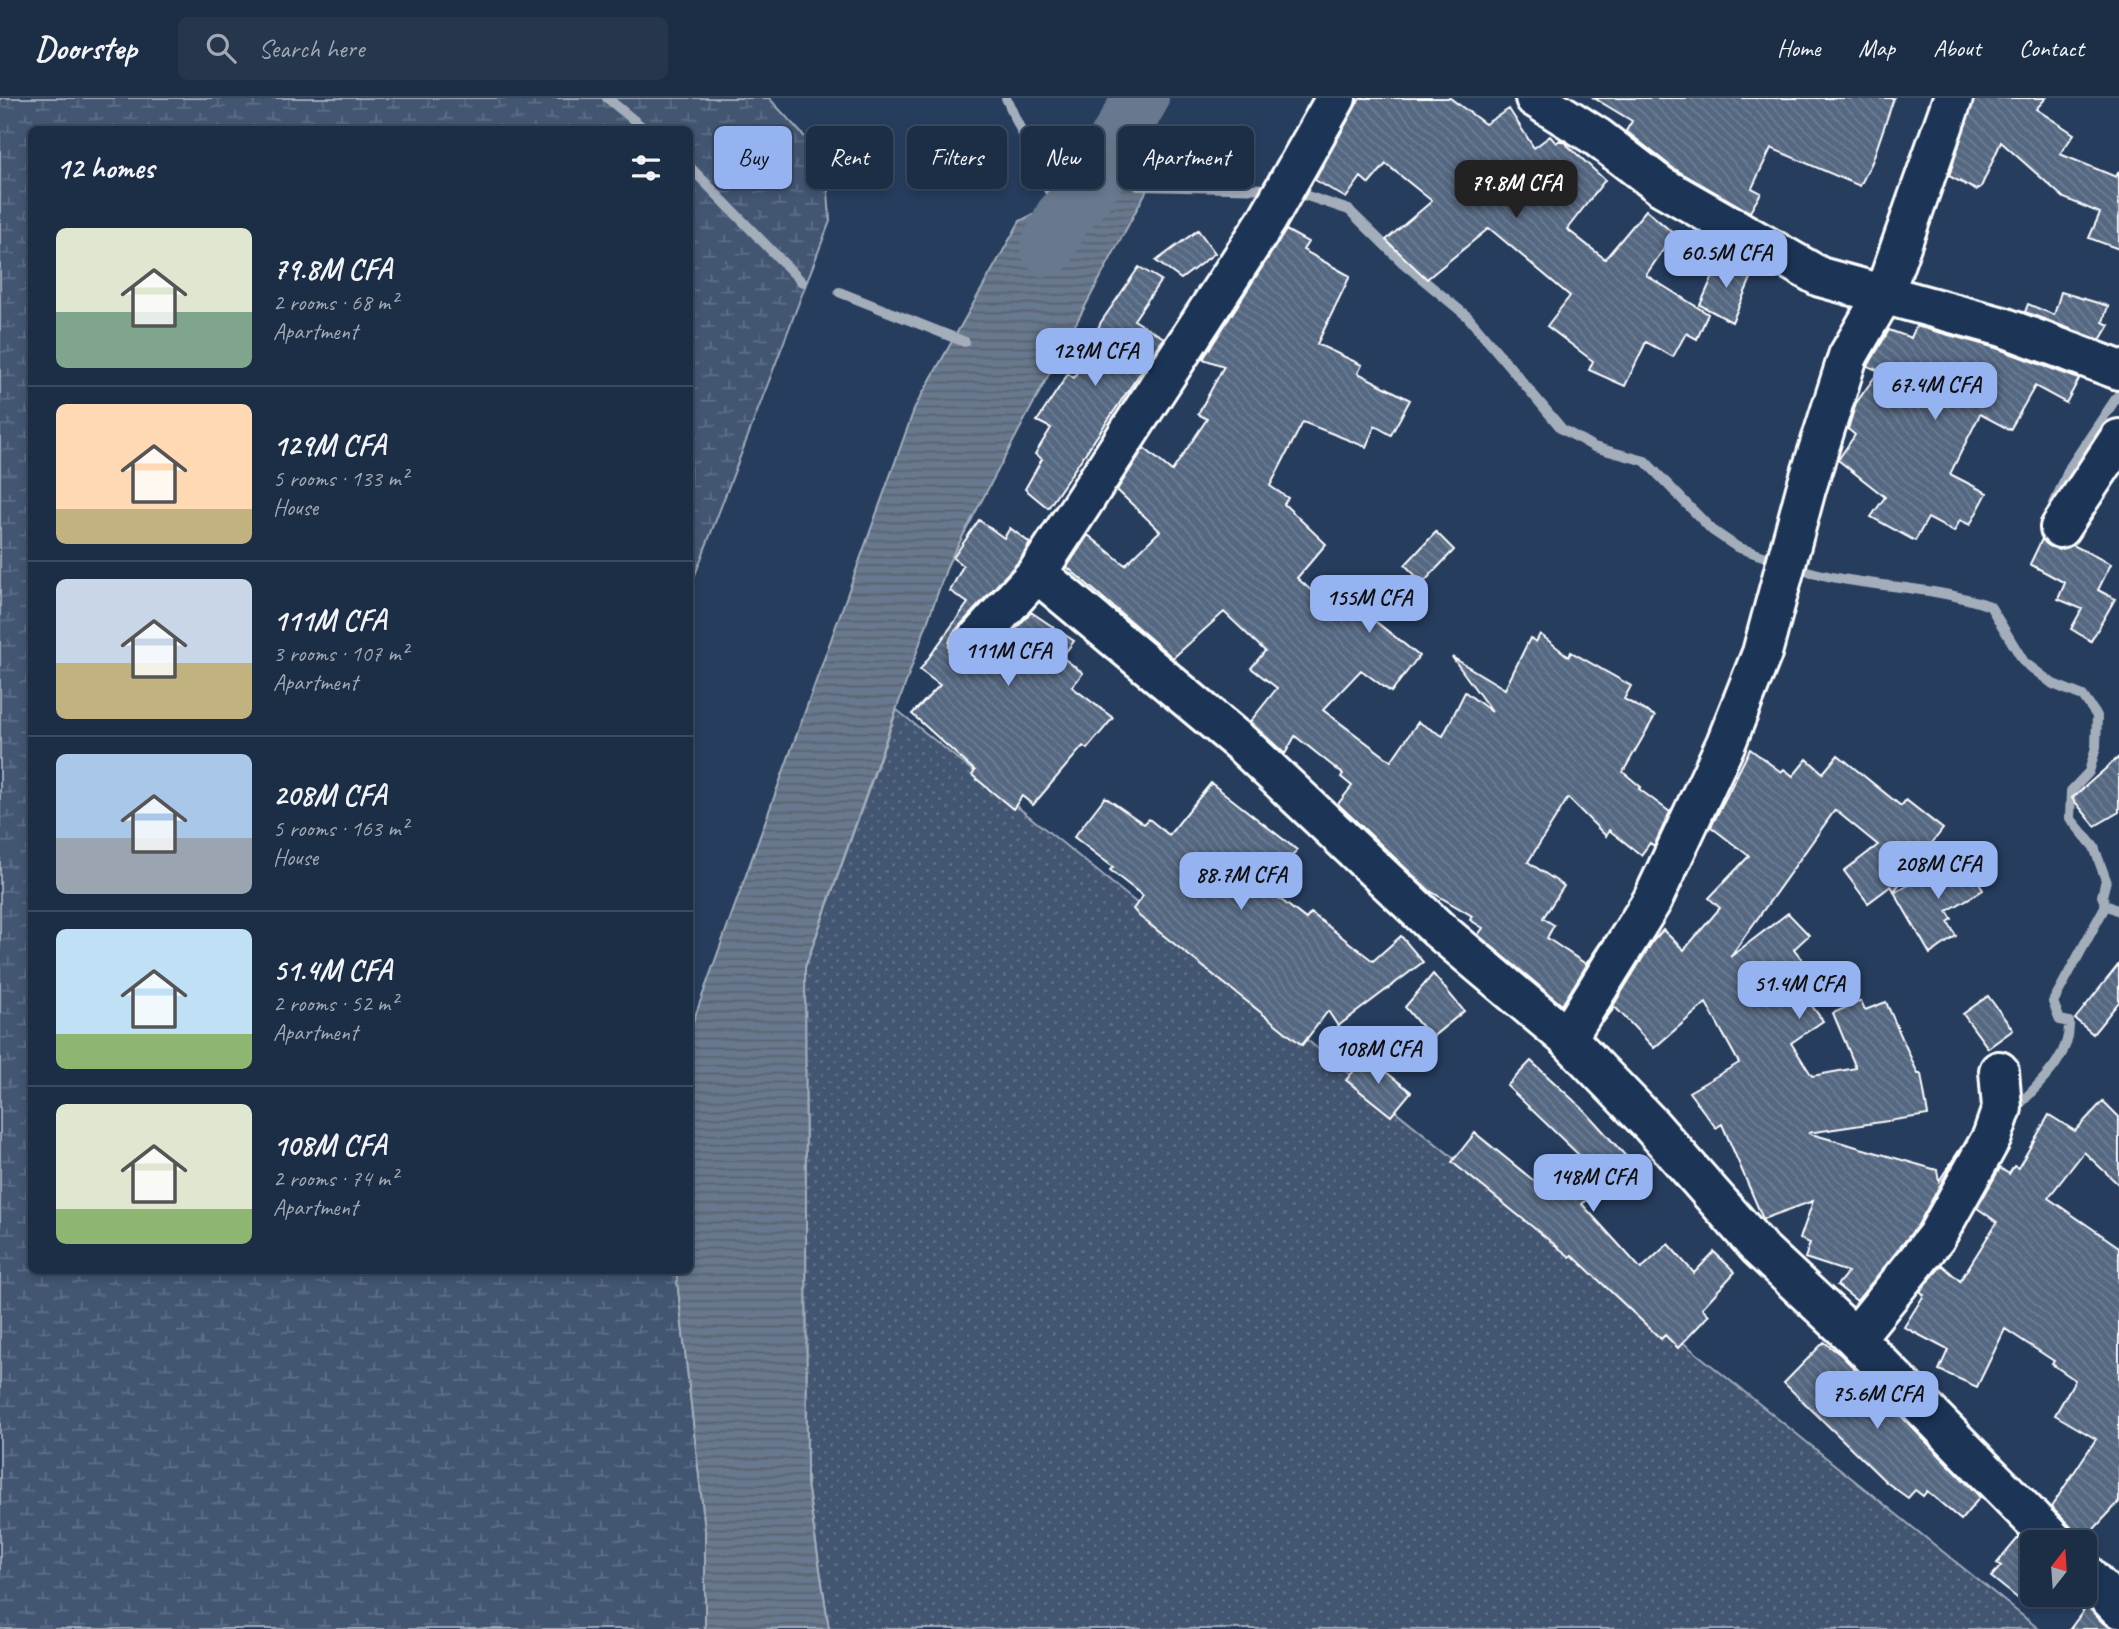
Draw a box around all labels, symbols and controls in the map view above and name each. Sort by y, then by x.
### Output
search box [178,17,668,80]
text: Doorstep [35,27,136,69]
icon: search [202,29,240,67]
text: Search here [258,32,364,65]
text: Home [1777,33,1820,63]
text: Map [1858,33,1895,63]
text: About [1933,33,1981,63]
text: Contact [2019,33,2084,63]
chip: Buy [714,126,792,189]
chip: Rent [806,126,893,189]
chip: Filters [907,126,1007,189]
chip: New [1021,126,1104,189]
chip: Apartment [1118,126,1254,189]
text: 12 homes [56,149,154,187]
icon: filters [627,149,665,187]
pin: 79.8M CFA [1436,160,1596,220]
text: 79.8M CFA [1471,168,1561,197]
pin: 60.5M CFA [1646,230,1806,290]
text: 60.5M CFA [1680,238,1772,267]
text: 79.8M CFA [273,250,392,288]
icon: home [112,256,196,340]
text: 2 rooms · 68 m² [273,288,397,317]
text: Apartment [273,317,358,346]
pin: 129M CFA [1023,328,1167,388]
text: 129M CFA [1052,336,1138,365]
pin: 67.4M CFA [1855,362,2015,422]
text: 67.4M CFA [1889,370,1981,399]
text: 129M CFA [273,426,386,464]
icon: home [112,432,196,516]
text: 5 rooms · 133 m² [273,464,408,493]
text: House [273,493,318,522]
pin: 155M CFA [1297,575,1441,635]
text: 155M CFA [1326,583,1412,612]
text: 111M CFA [273,601,386,639]
icon: home [112,607,196,691]
pin: 111M CFA [936,628,1080,688]
text: 111M CFA [965,636,1051,665]
text: 3 rooms · 107 m² [273,639,408,668]
text: Apartment [273,668,358,697]
text: 208M CFA [273,776,386,814]
icon: home [112,782,196,866]
text: 5 rooms · 163 m² [273,814,408,843]
pin: 208M CFA [1866,842,2010,901]
text: House [273,843,318,872]
text: 208M CFA [1895,849,1981,878]
pin: 88.7M CFA [1161,852,1321,912]
text: 88.7M CFA [1195,860,1287,889]
text: 51.4M CFA [273,951,392,989]
icon: home [112,957,196,1041]
pin: 51.4M CFA [1719,962,1879,1021]
text: 51.4M CFA [1754,969,1844,998]
text: 2 rooms · 52 m² [273,989,397,1018]
text: Apartment [273,1018,358,1047]
pin: 108M CFA [1306,1026,1450,1086]
text: 108M CFA [1335,1034,1421,1063]
text: 108M CFA [273,1126,386,1164]
icon: home [112,1132,196,1216]
pin: 148M CFA [1521,1154,1665,1214]
text: 148M CFA [1550,1162,1636,1191]
text: 2 rooms · 74 m² [273,1164,397,1193]
text: Apartment [273,1193,358,1222]
pin: 75.6M CFA [1797,1372,1957,1431]
text: 75.6M CFA [1831,1379,1923,1408]
north arrow [2020,1530,2096,1606]
map controls [2020,1530,2097,1607]

